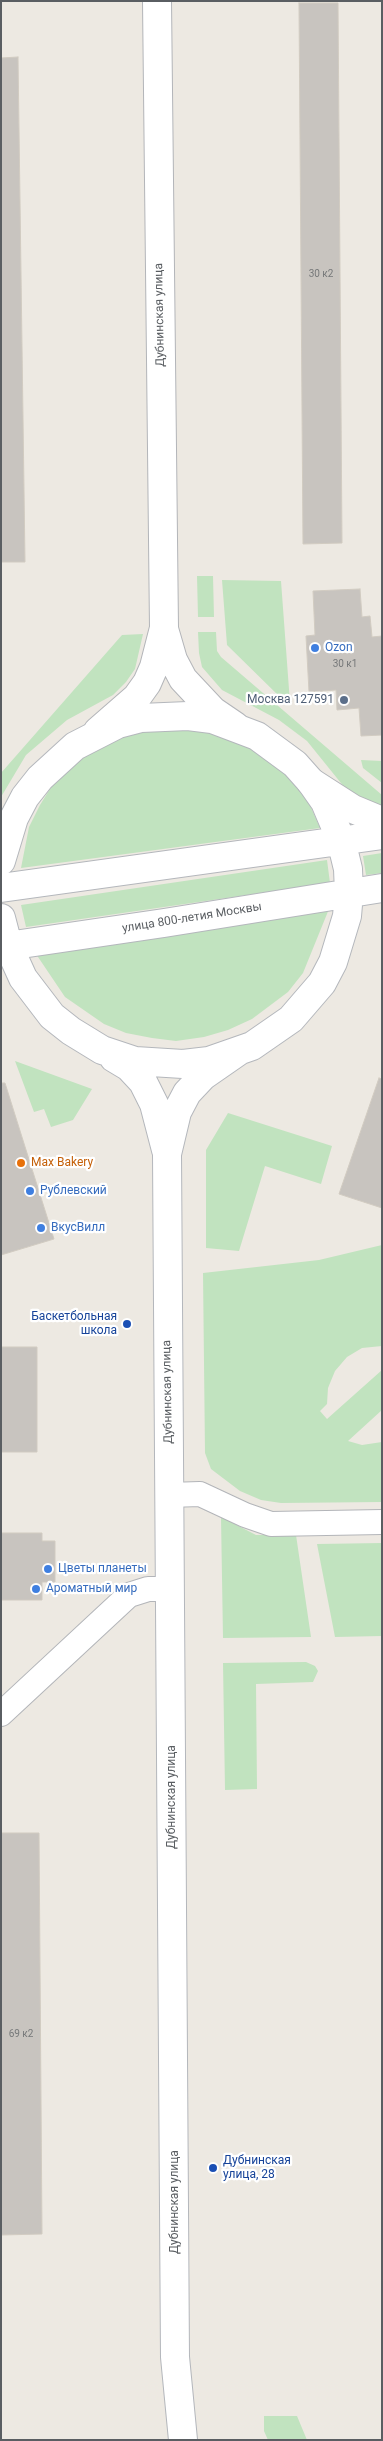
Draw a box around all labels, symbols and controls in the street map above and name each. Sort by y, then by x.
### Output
street label: Дубнинская улица [152,263,168,367]
house number: 30 к2 [309,268,333,280]
place label: Ozon [325,641,353,655]
marker: Ozon [309,642,321,654]
house number: 30 к1 [333,658,357,670]
place label: Москва 127591 [247,693,334,707]
marker: Москва 127591 [338,694,350,706]
street label: улица 800-летия Москвы [121,900,263,936]
place label: Max Bakery [31,1156,93,1170]
marker: Max Bakery [15,1157,27,1169]
place label: Рублевский [40,1184,107,1198]
marker: Рублевский [24,1185,36,1197]
place label: ВкусВилл [51,1221,105,1235]
marker: ВкусВилл [35,1222,47,1234]
place label: Баскетбольная школа [31,1310,117,1338]
marker: Баскетбольная школа [121,1318,133,1330]
street label: Дубнинская улица [160,1340,176,1444]
place label: Цветы планеты [58,1562,147,1576]
marker: Цветы планеты [42,1563,54,1575]
place label: Ароматный мир [46,1582,137,1596]
marker: Ароматный мир [30,1583,42,1595]
street label: Дубнинская улица [165,1745,179,1849]
house number: 69 к2 [9,2028,33,2040]
street label: Дубнинская улица [168,2150,182,2254]
place label: Дубнинская улица, 28 [223,2154,291,2182]
marker: Дубнинская улица, 28 [207,2162,219,2174]

